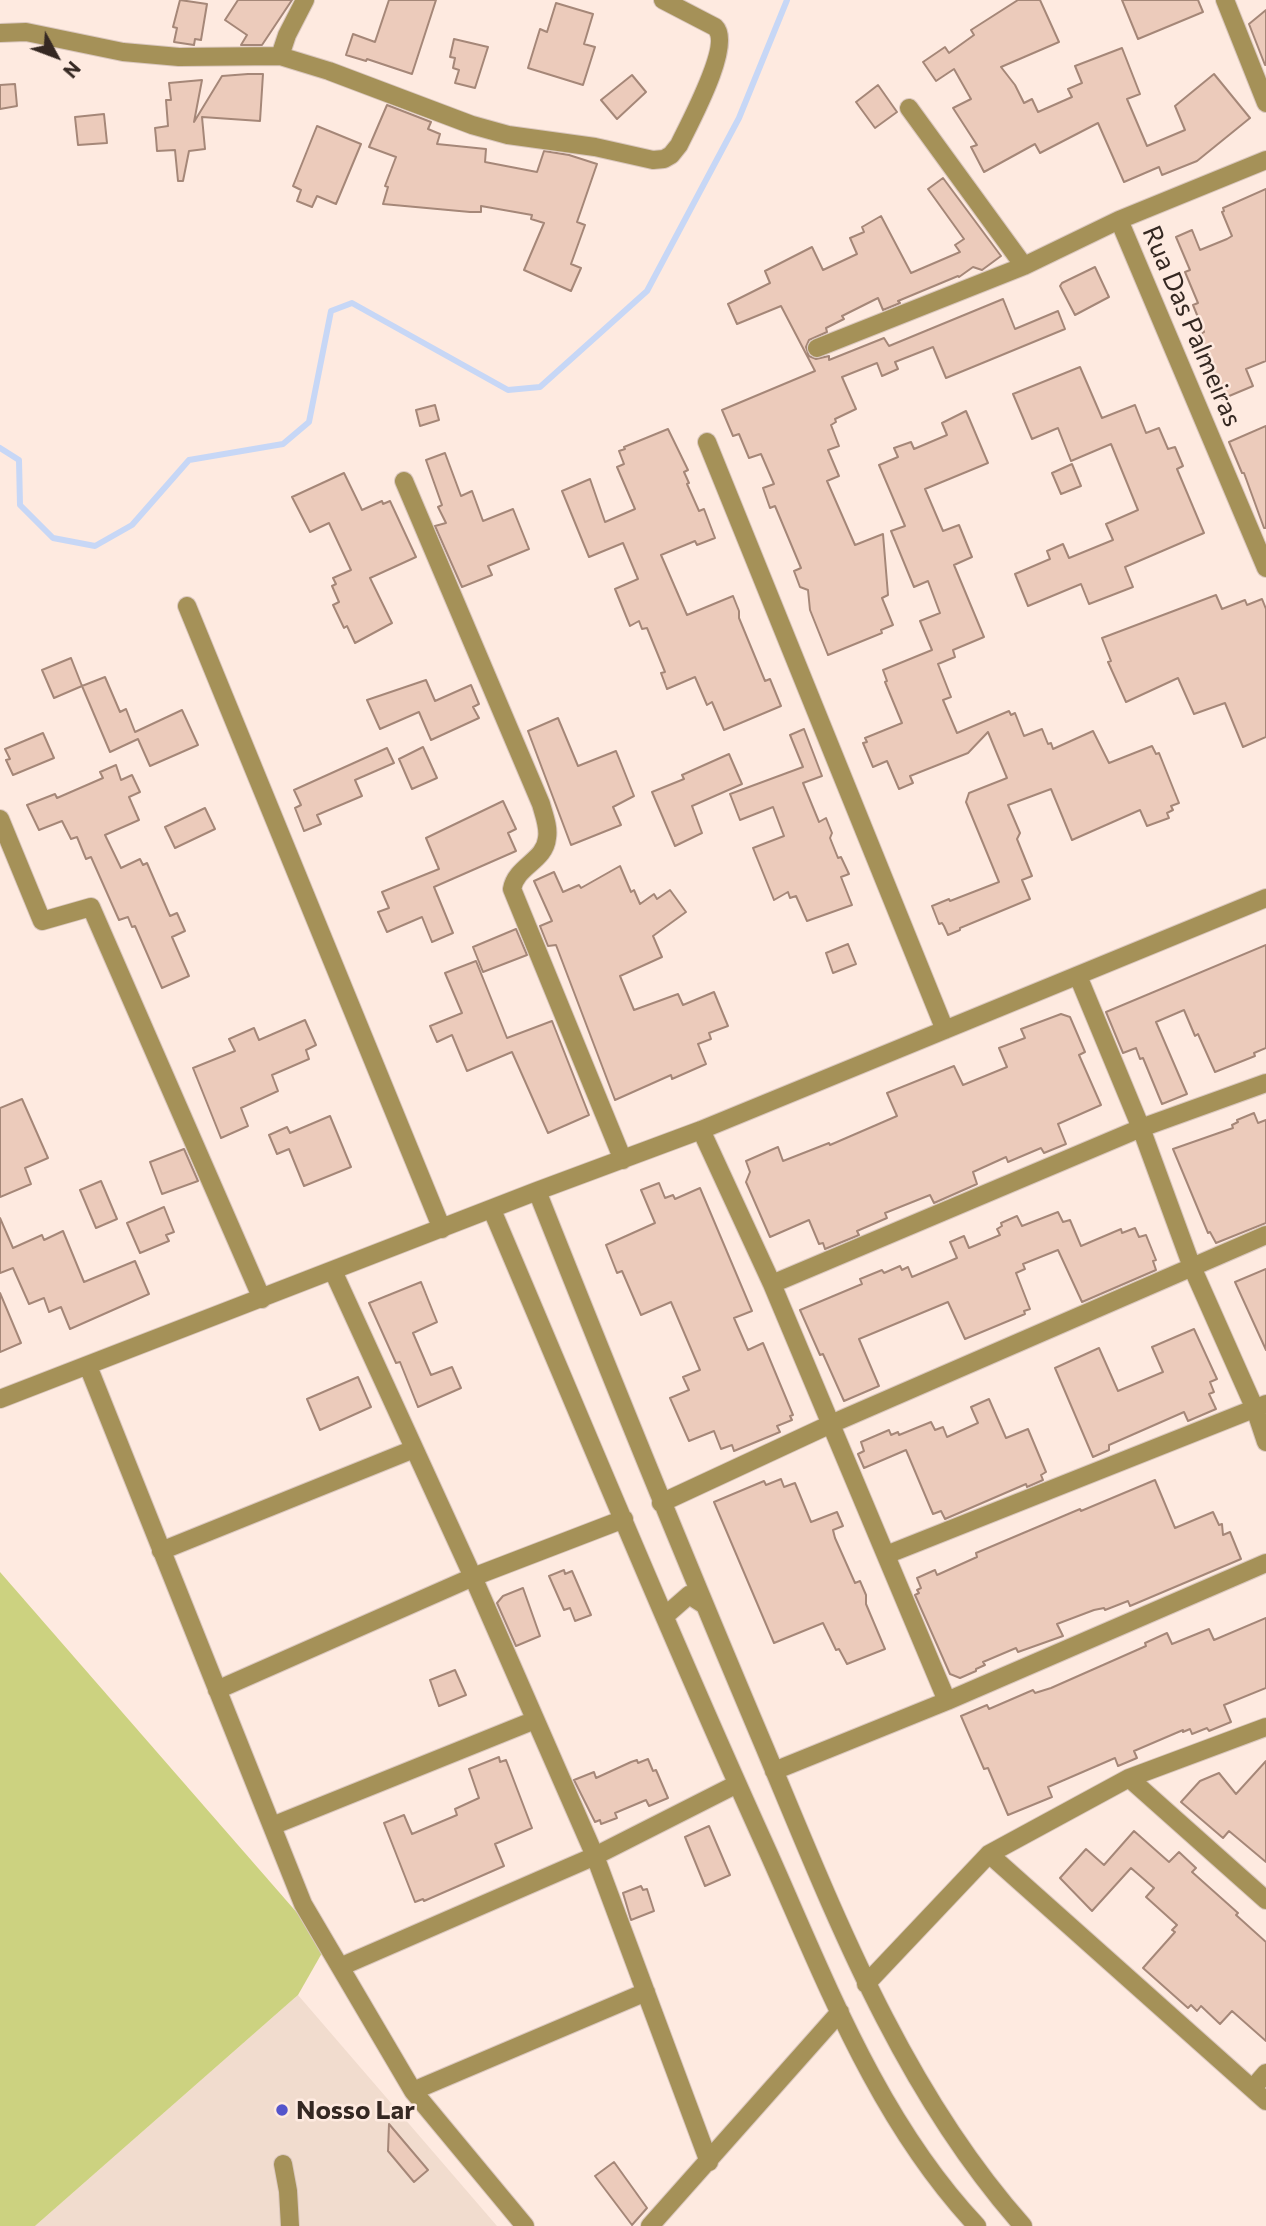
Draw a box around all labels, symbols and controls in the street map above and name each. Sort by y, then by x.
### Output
north arrow [21,21,91,91]
text: N [59,57,86,83]
street label: Rua Das Palmeiras [1136,221,1248,431]
place label: Nosso Lar [296,2094,415,2126]
marker: Nosso Lar [274,2102,290,2118]

